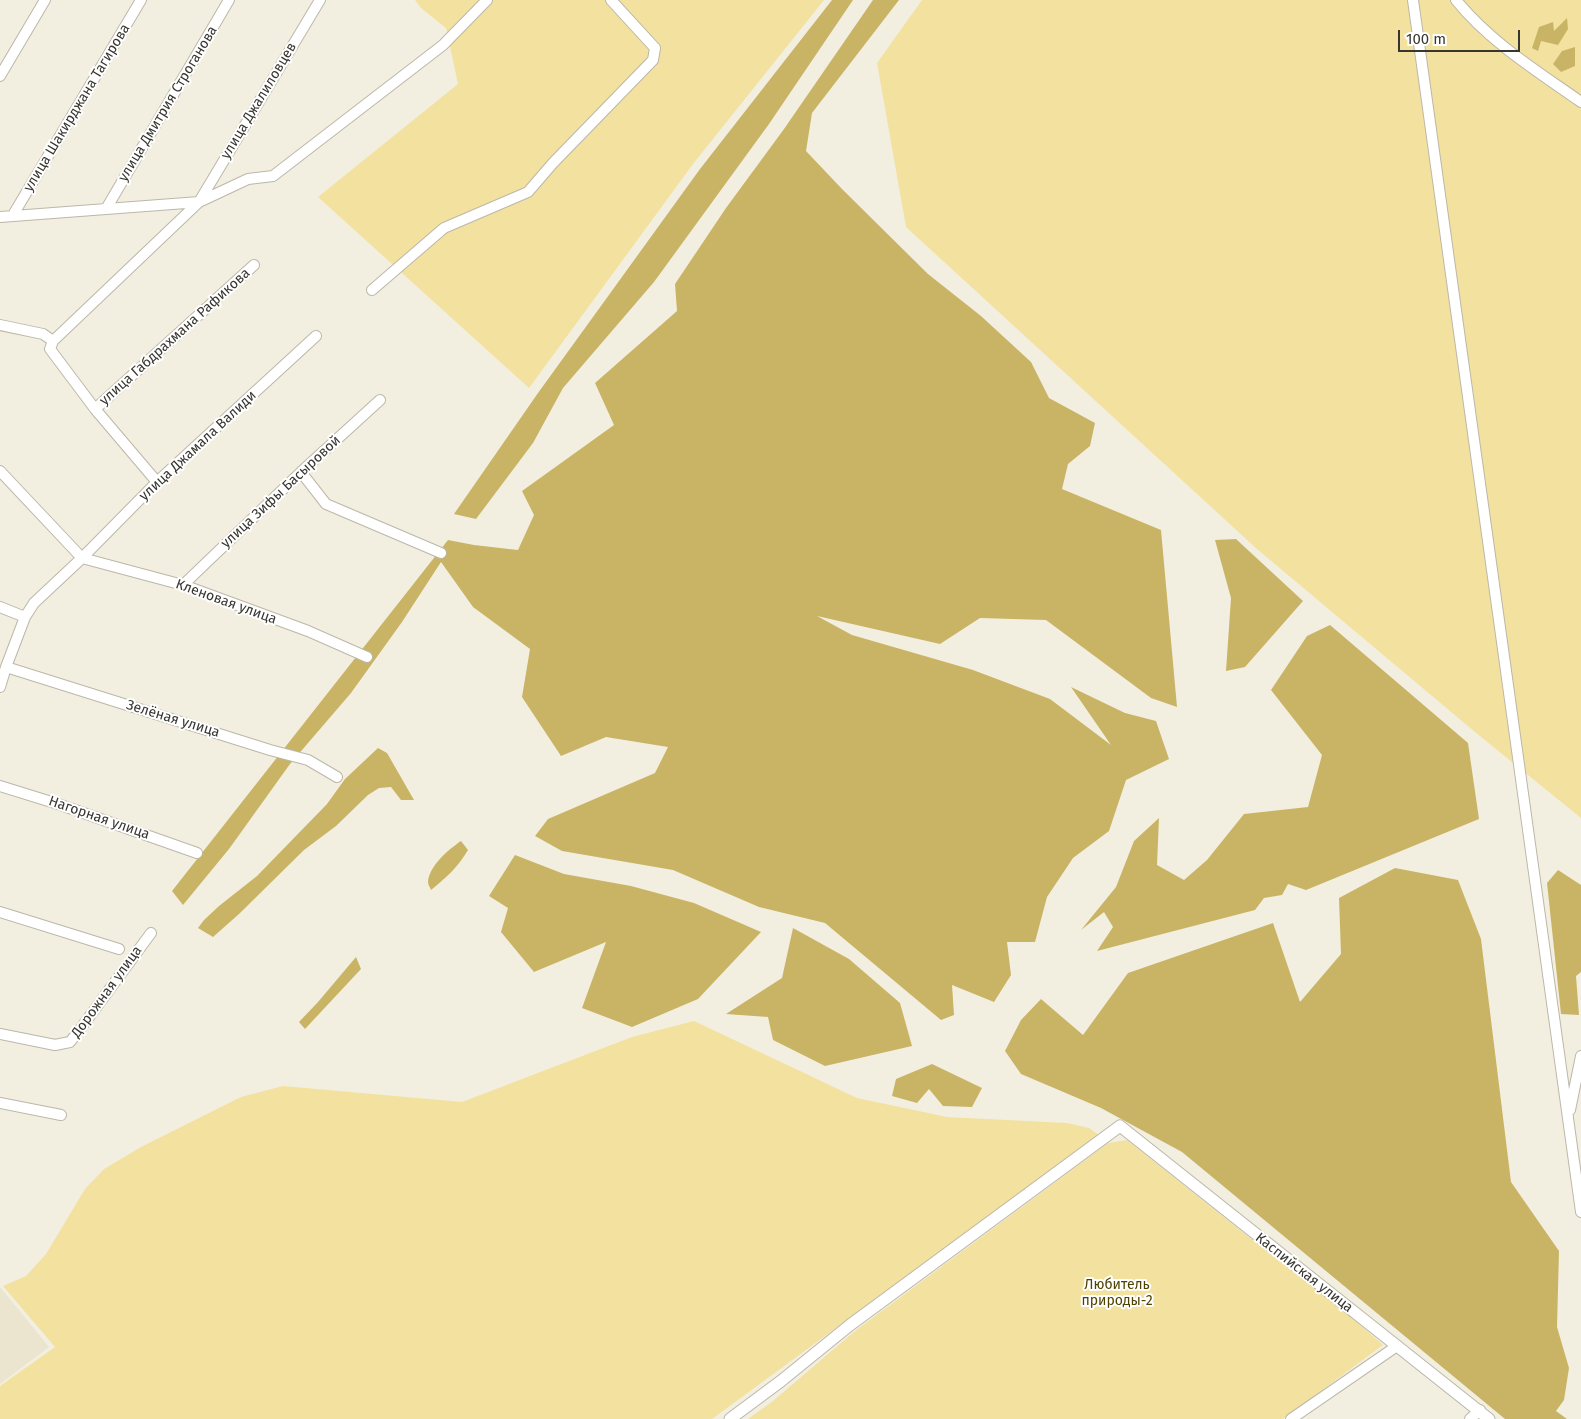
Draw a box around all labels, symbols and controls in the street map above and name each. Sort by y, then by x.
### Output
scale bar [1401,20,1524,52]
street label: улица Шакирджана Тагирова [20,21,134,195]
street label: улица Дмитрия Строганова [115,23,221,185]
text: 100 m [1406,30,1446,48]
street label: улица Джалиловцев [218,40,300,162]
street label: улица Габдрахмана Рафикова [96,265,254,409]
street label: улица Джамала Валиди [136,387,260,505]
street label: улица Зифы Басыровой [218,432,344,552]
street label: Кленовая улица [173,576,279,628]
street label: Зелёная улица [124,697,222,741]
street label: Нагорная улица [46,793,152,843]
street label: Дорожная улица [68,943,146,1041]
street label: Каспийская улица [1252,1230,1356,1316]
park label: Любитель природы-2 [1081,1277,1153,1310]

